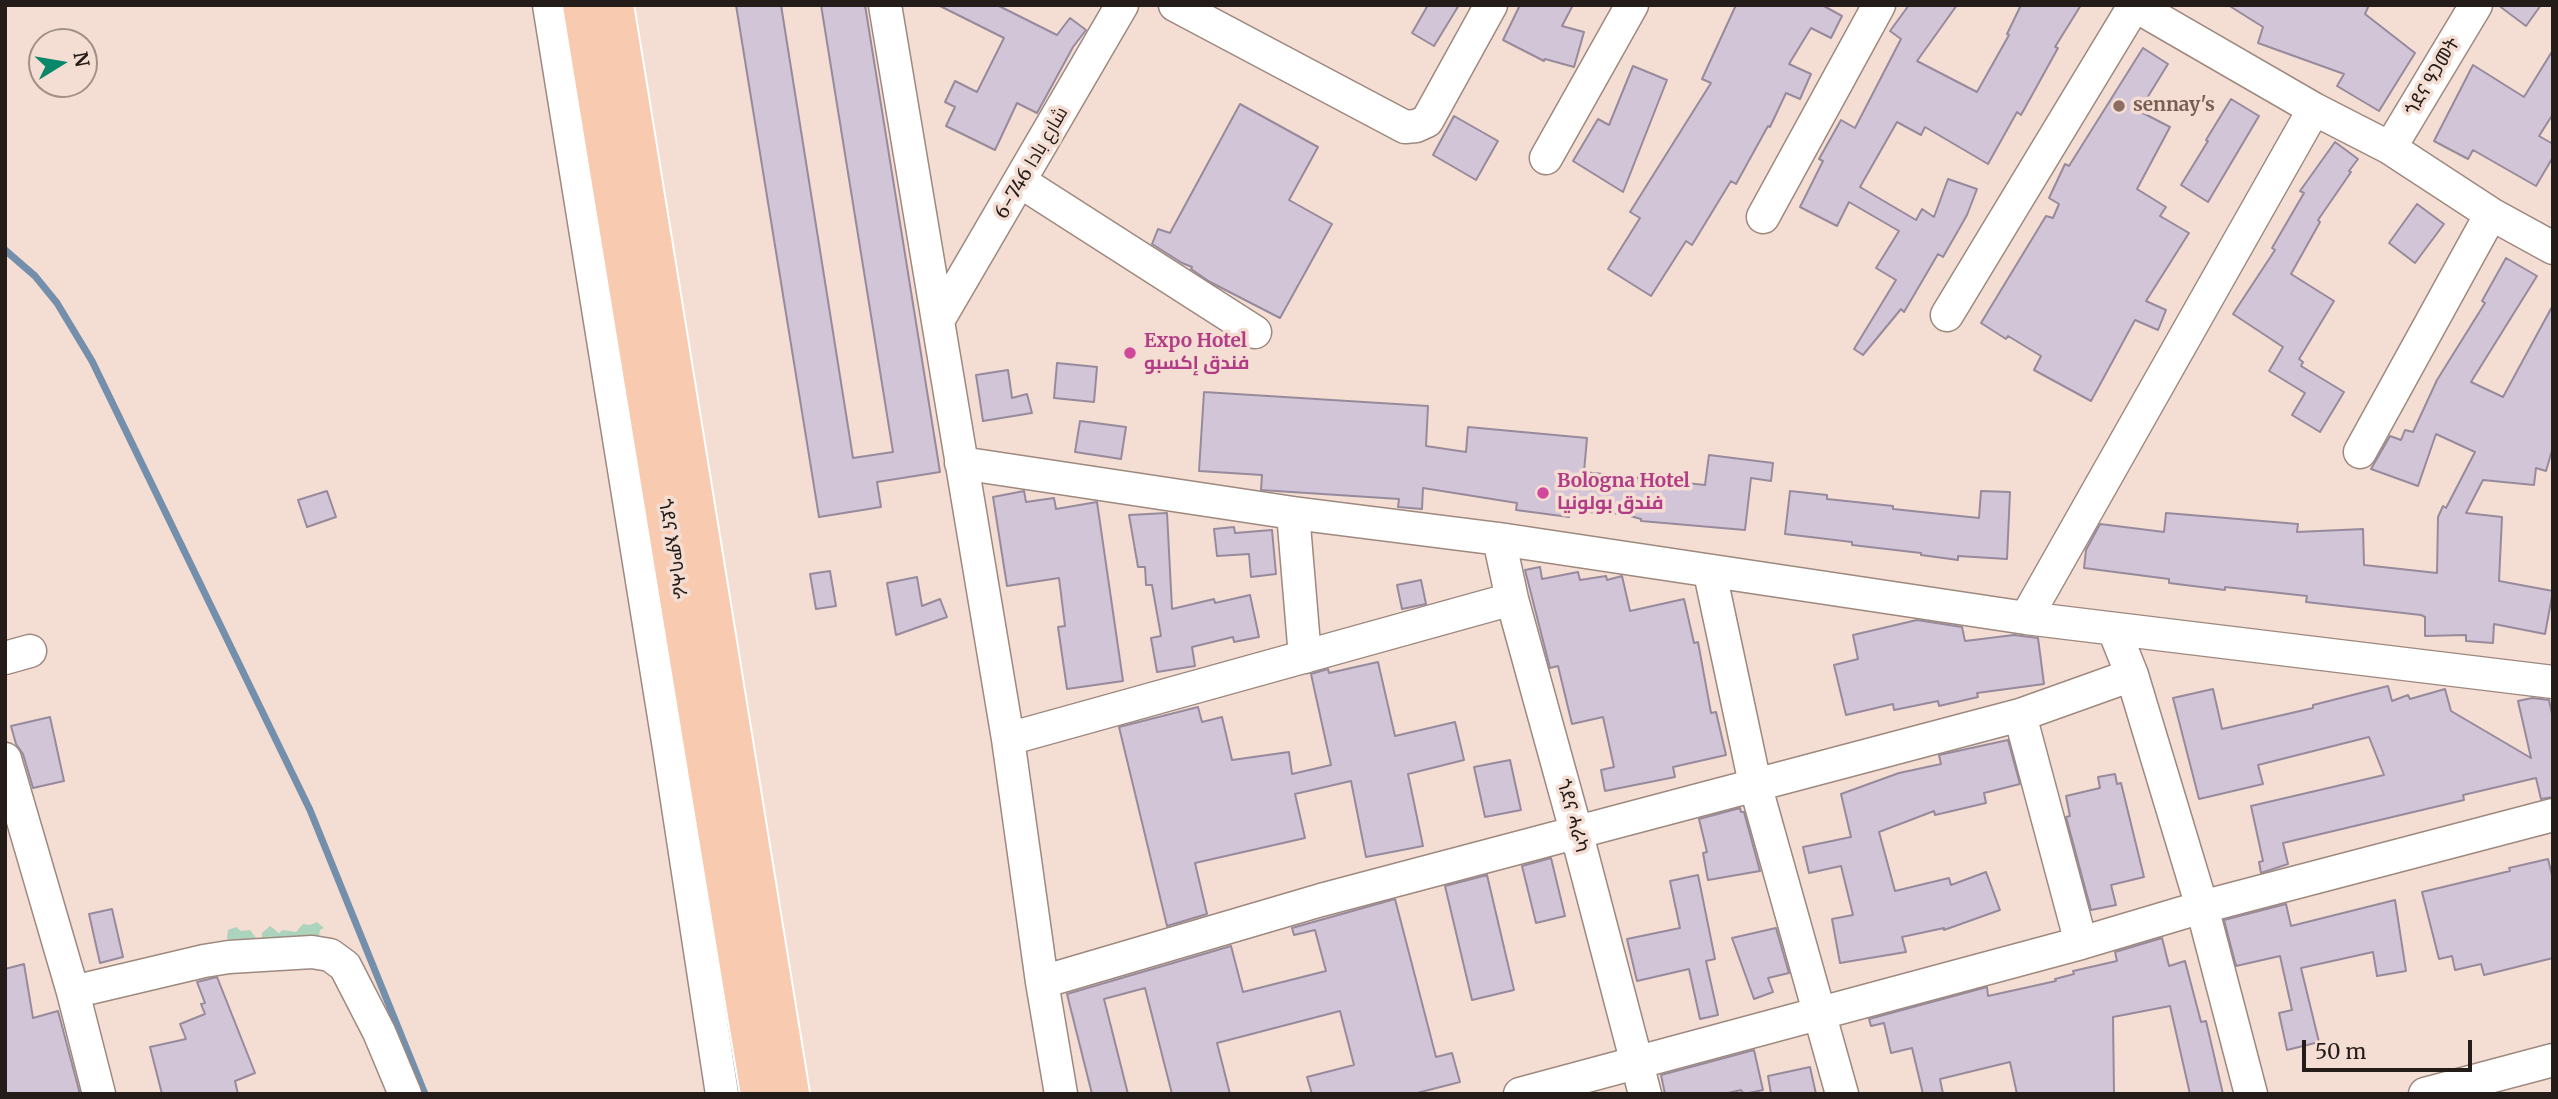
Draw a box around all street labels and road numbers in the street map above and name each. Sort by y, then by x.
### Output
street label: ጎደና ዓጋመት [2401,34,2465,120]
street label: شارع بادا 746-6 [991,103,1073,223]
street label: ጎደና እምባሓራ [653,497,691,601]
street label: ጎደና ሓራካ [1551,777,1593,855]

